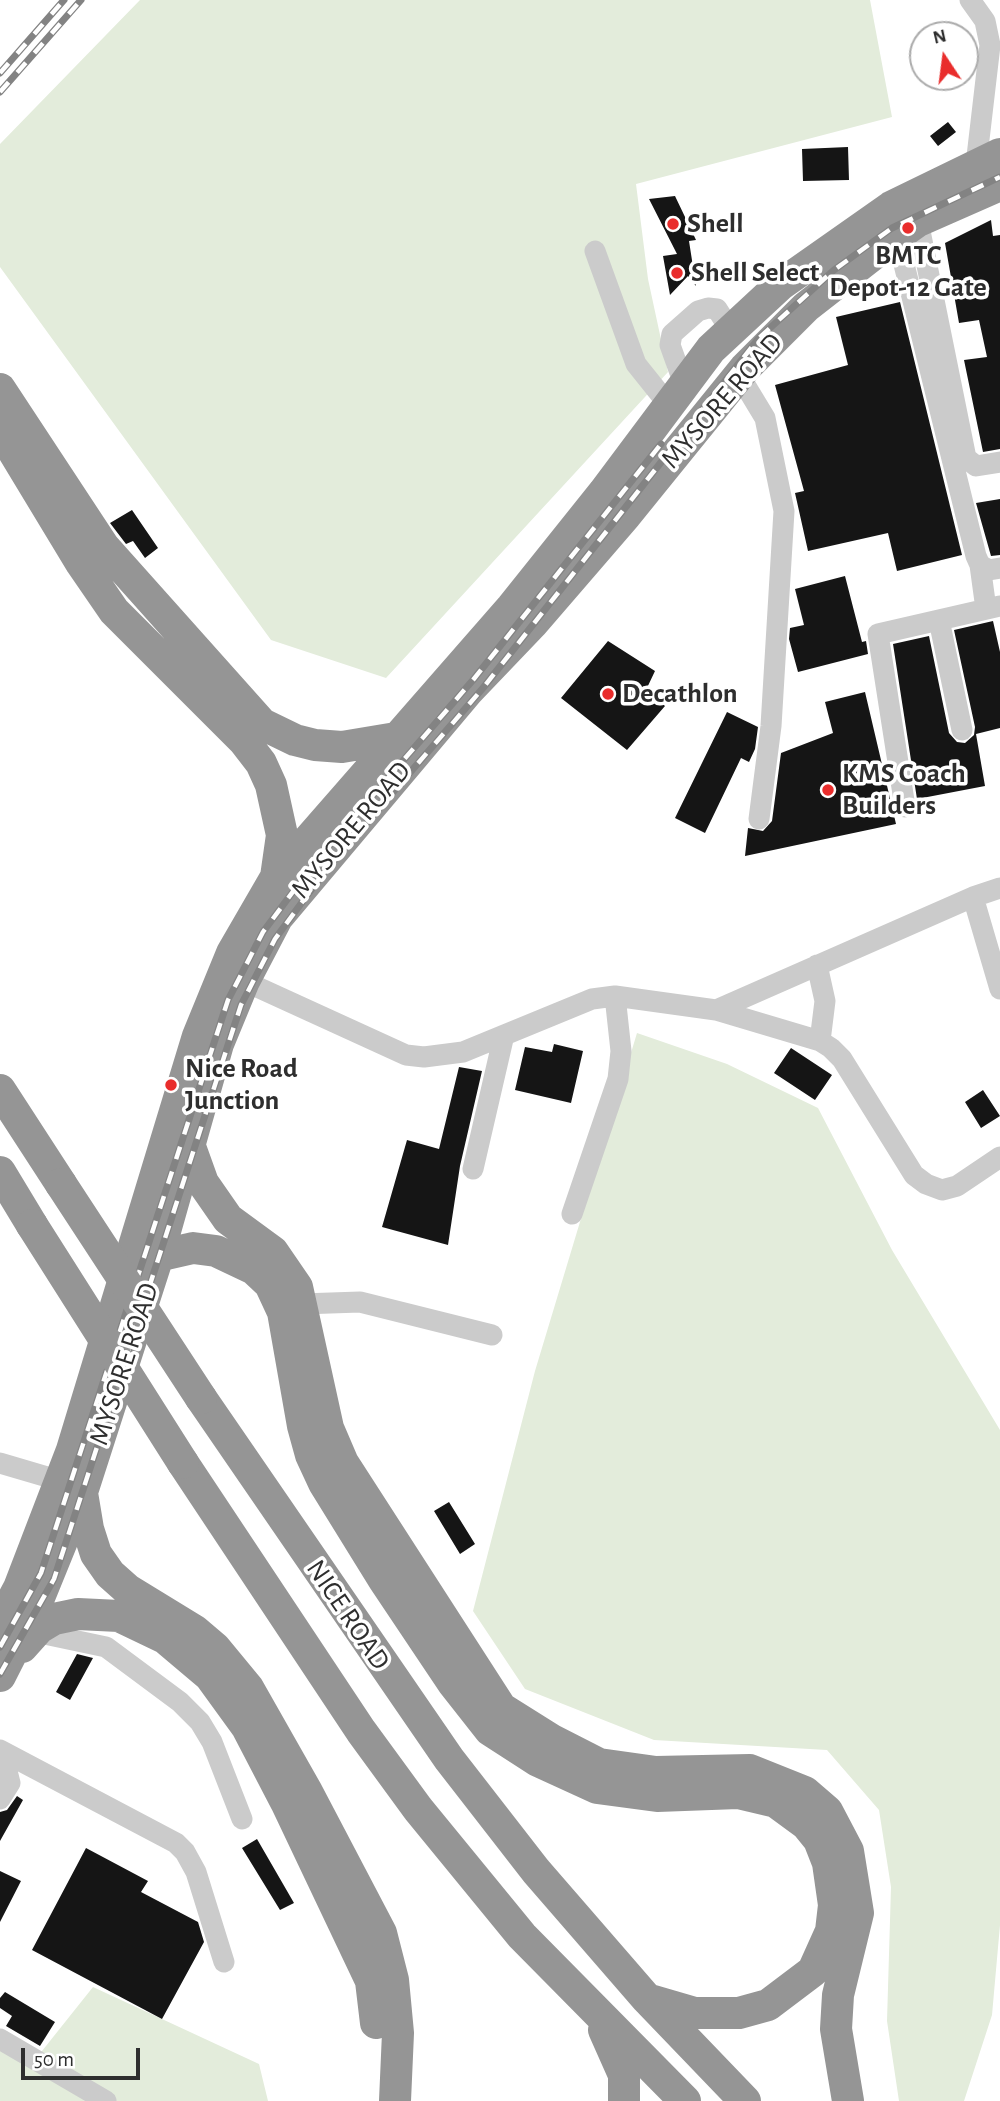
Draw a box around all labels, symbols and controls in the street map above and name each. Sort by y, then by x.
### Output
north arrow [909,21,979,91]
text: N [931,26,948,48]
place label: Shell [687,207,744,241]
marker: Shell [665,216,681,232]
marker: BMTC Depot-12 Gate [900,220,916,236]
place label: BMTC Depot-12 Gate [829,239,987,305]
place label: Shell Select [691,256,819,290]
marker: Shell Select [669,265,685,281]
street label: MYSORE ROAD [654,326,790,476]
place label: Decathlon [622,677,738,711]
marker: Decathlon [600,686,616,702]
street label: MYSORE ROAD [284,755,418,905]
place label: KMS Coach Builders [842,757,966,823]
marker: KMS Coach Builders [820,782,836,798]
place label: Nice Road Junction [185,1052,298,1118]
marker: Nice Road Junction [163,1077,179,1093]
street label: MYSORE ROAD [82,1279,166,1449]
street label: NICE ROAD [299,1553,397,1677]
scale bar [24,2035,144,2078]
text: 50 m [34,2049,74,2070]

